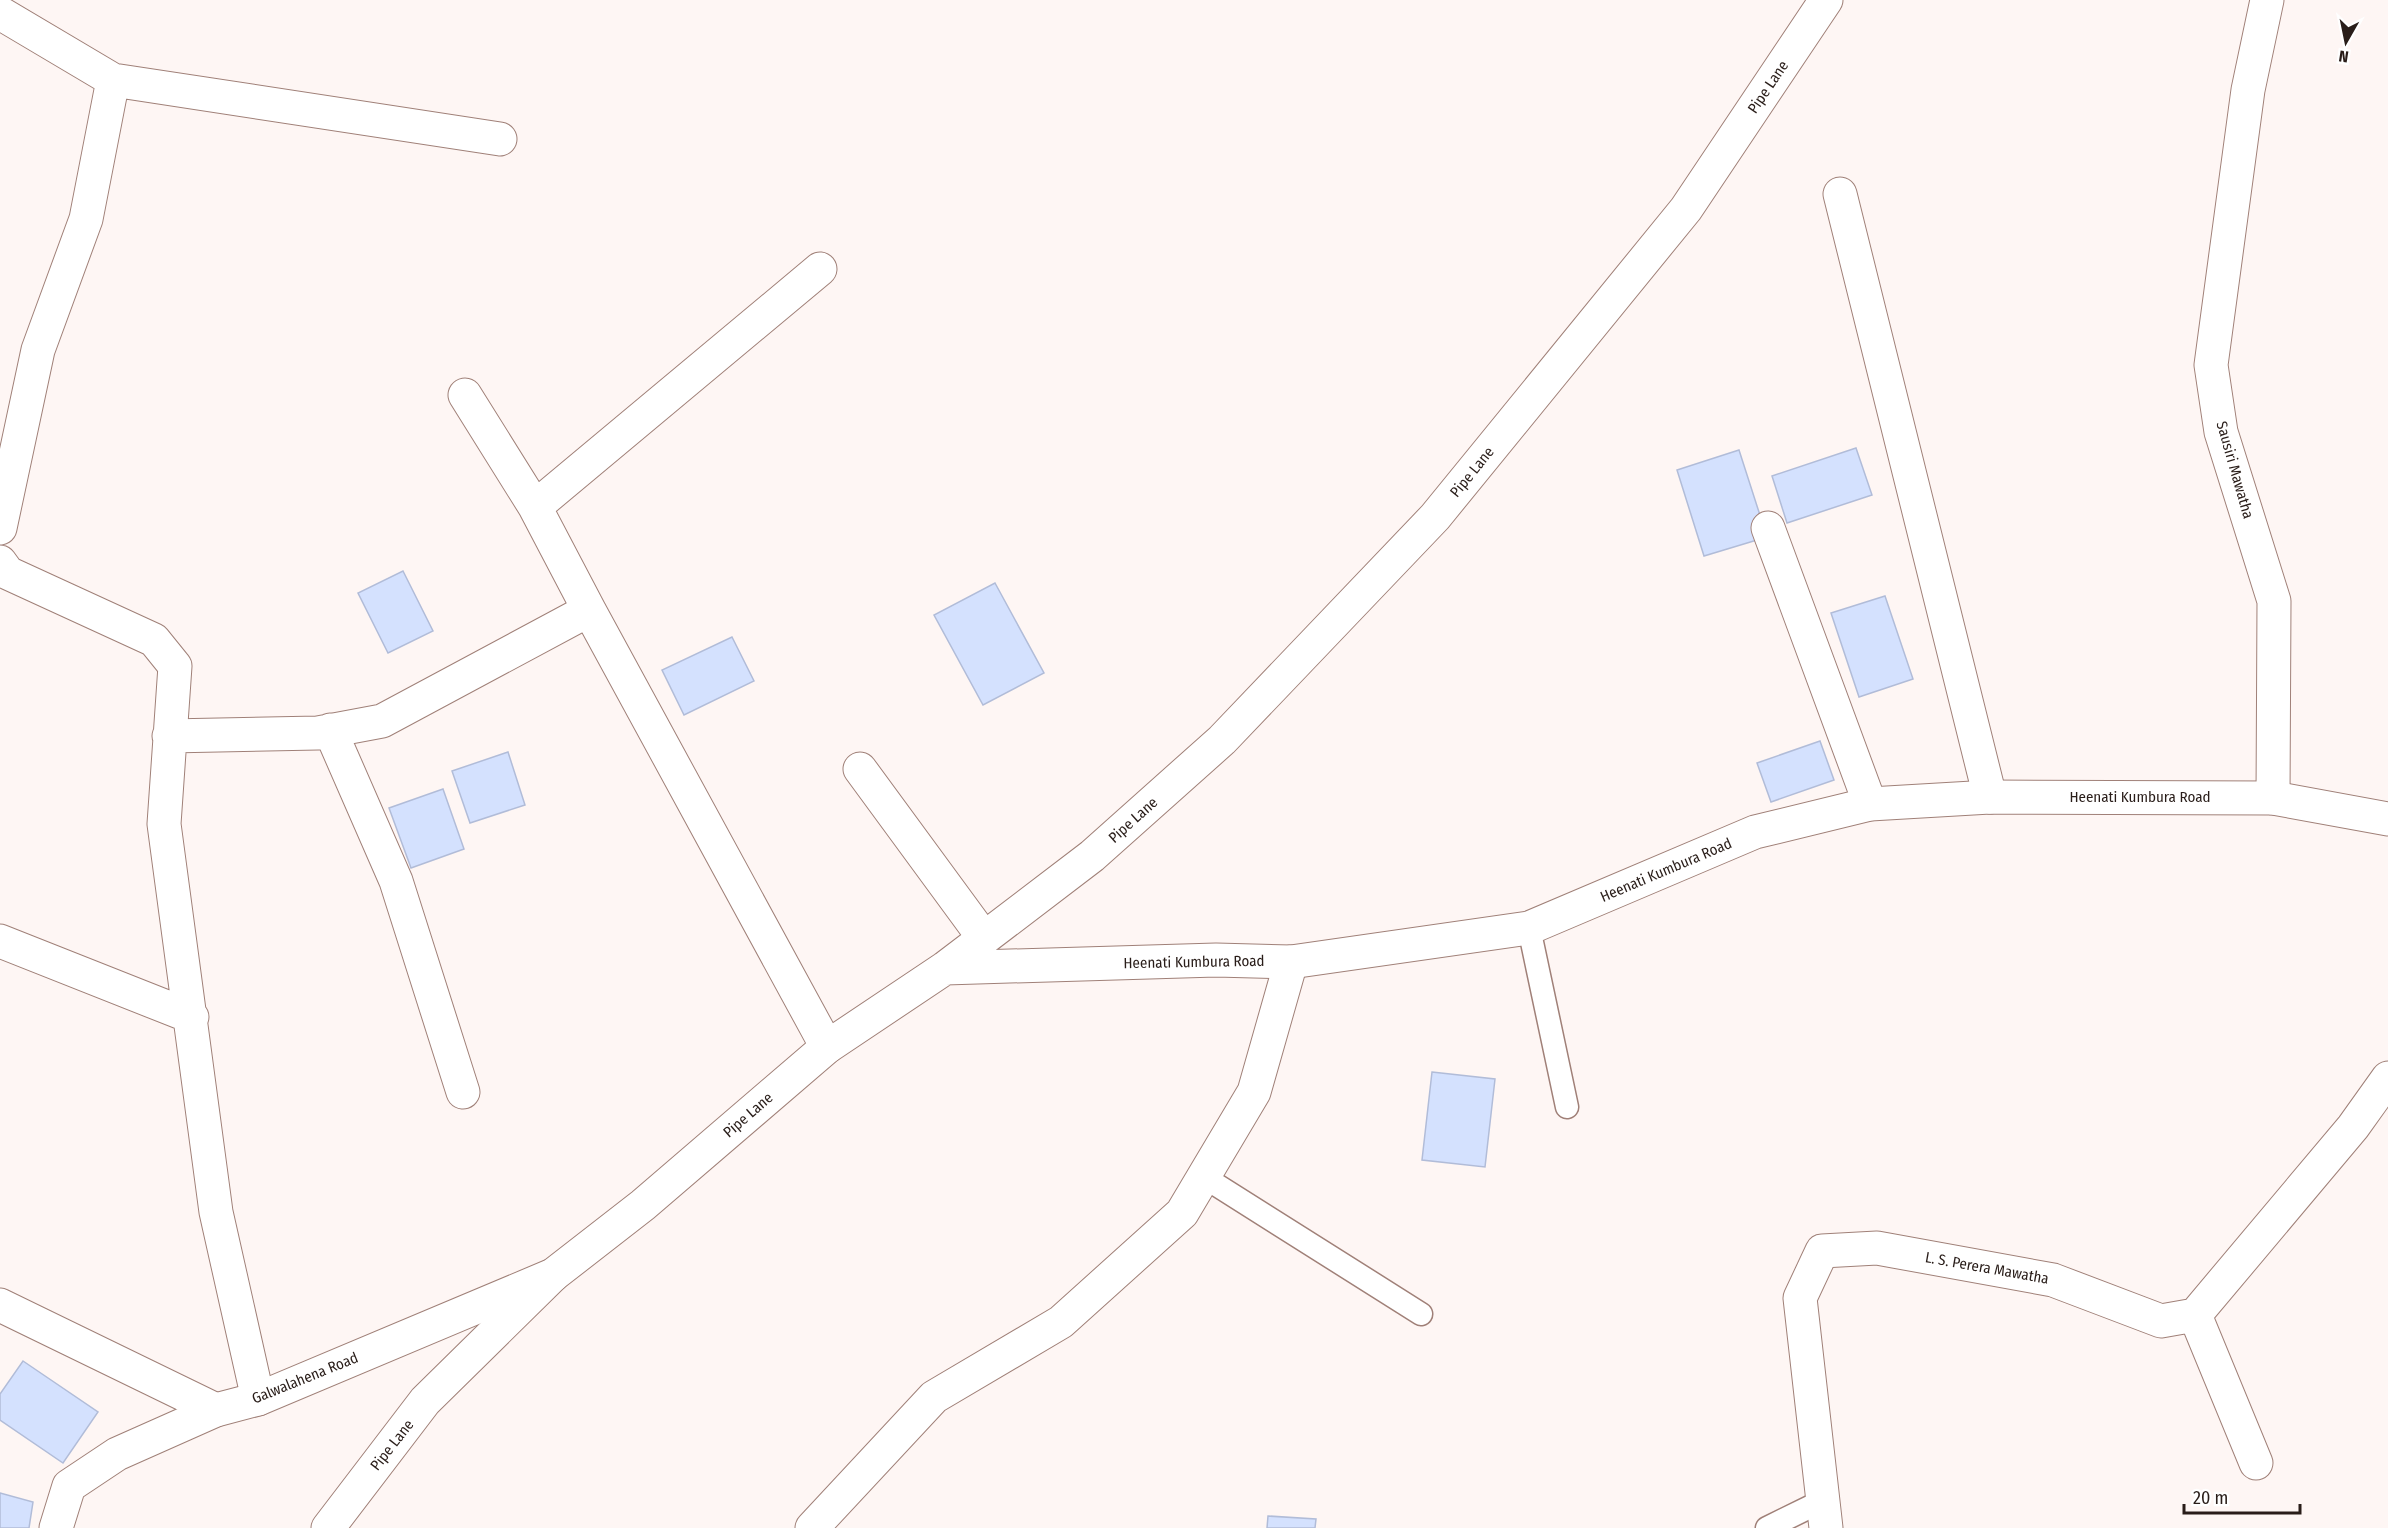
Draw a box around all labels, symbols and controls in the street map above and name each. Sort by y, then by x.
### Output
north arrow [2316,12,2376,72]
text: N [2338,46,2350,66]
street label: Pipe Lane [1744,57,1792,117]
street label: Sausiri Mawatha [2213,419,2257,521]
street label: Pipe Lane [1446,443,1498,501]
street label: Heenati Kumbura Road [2069,788,2211,806]
street label: Pipe Lane [1105,793,1161,847]
street label: Heenati Kumbura Road [1598,834,1734,906]
street label: Heenati Kumbura Road [1123,952,1265,972]
street label: Pipe Lane [720,1089,776,1141]
street label: L. S. Perera Mawatha [1924,1248,2050,1288]
street label: Galwalahena Road [249,1348,361,1408]
street label: Pipe Lane [367,1416,417,1474]
scale bar [2184,1477,2300,1515]
text: 20 m [2193,1487,2228,1509]

